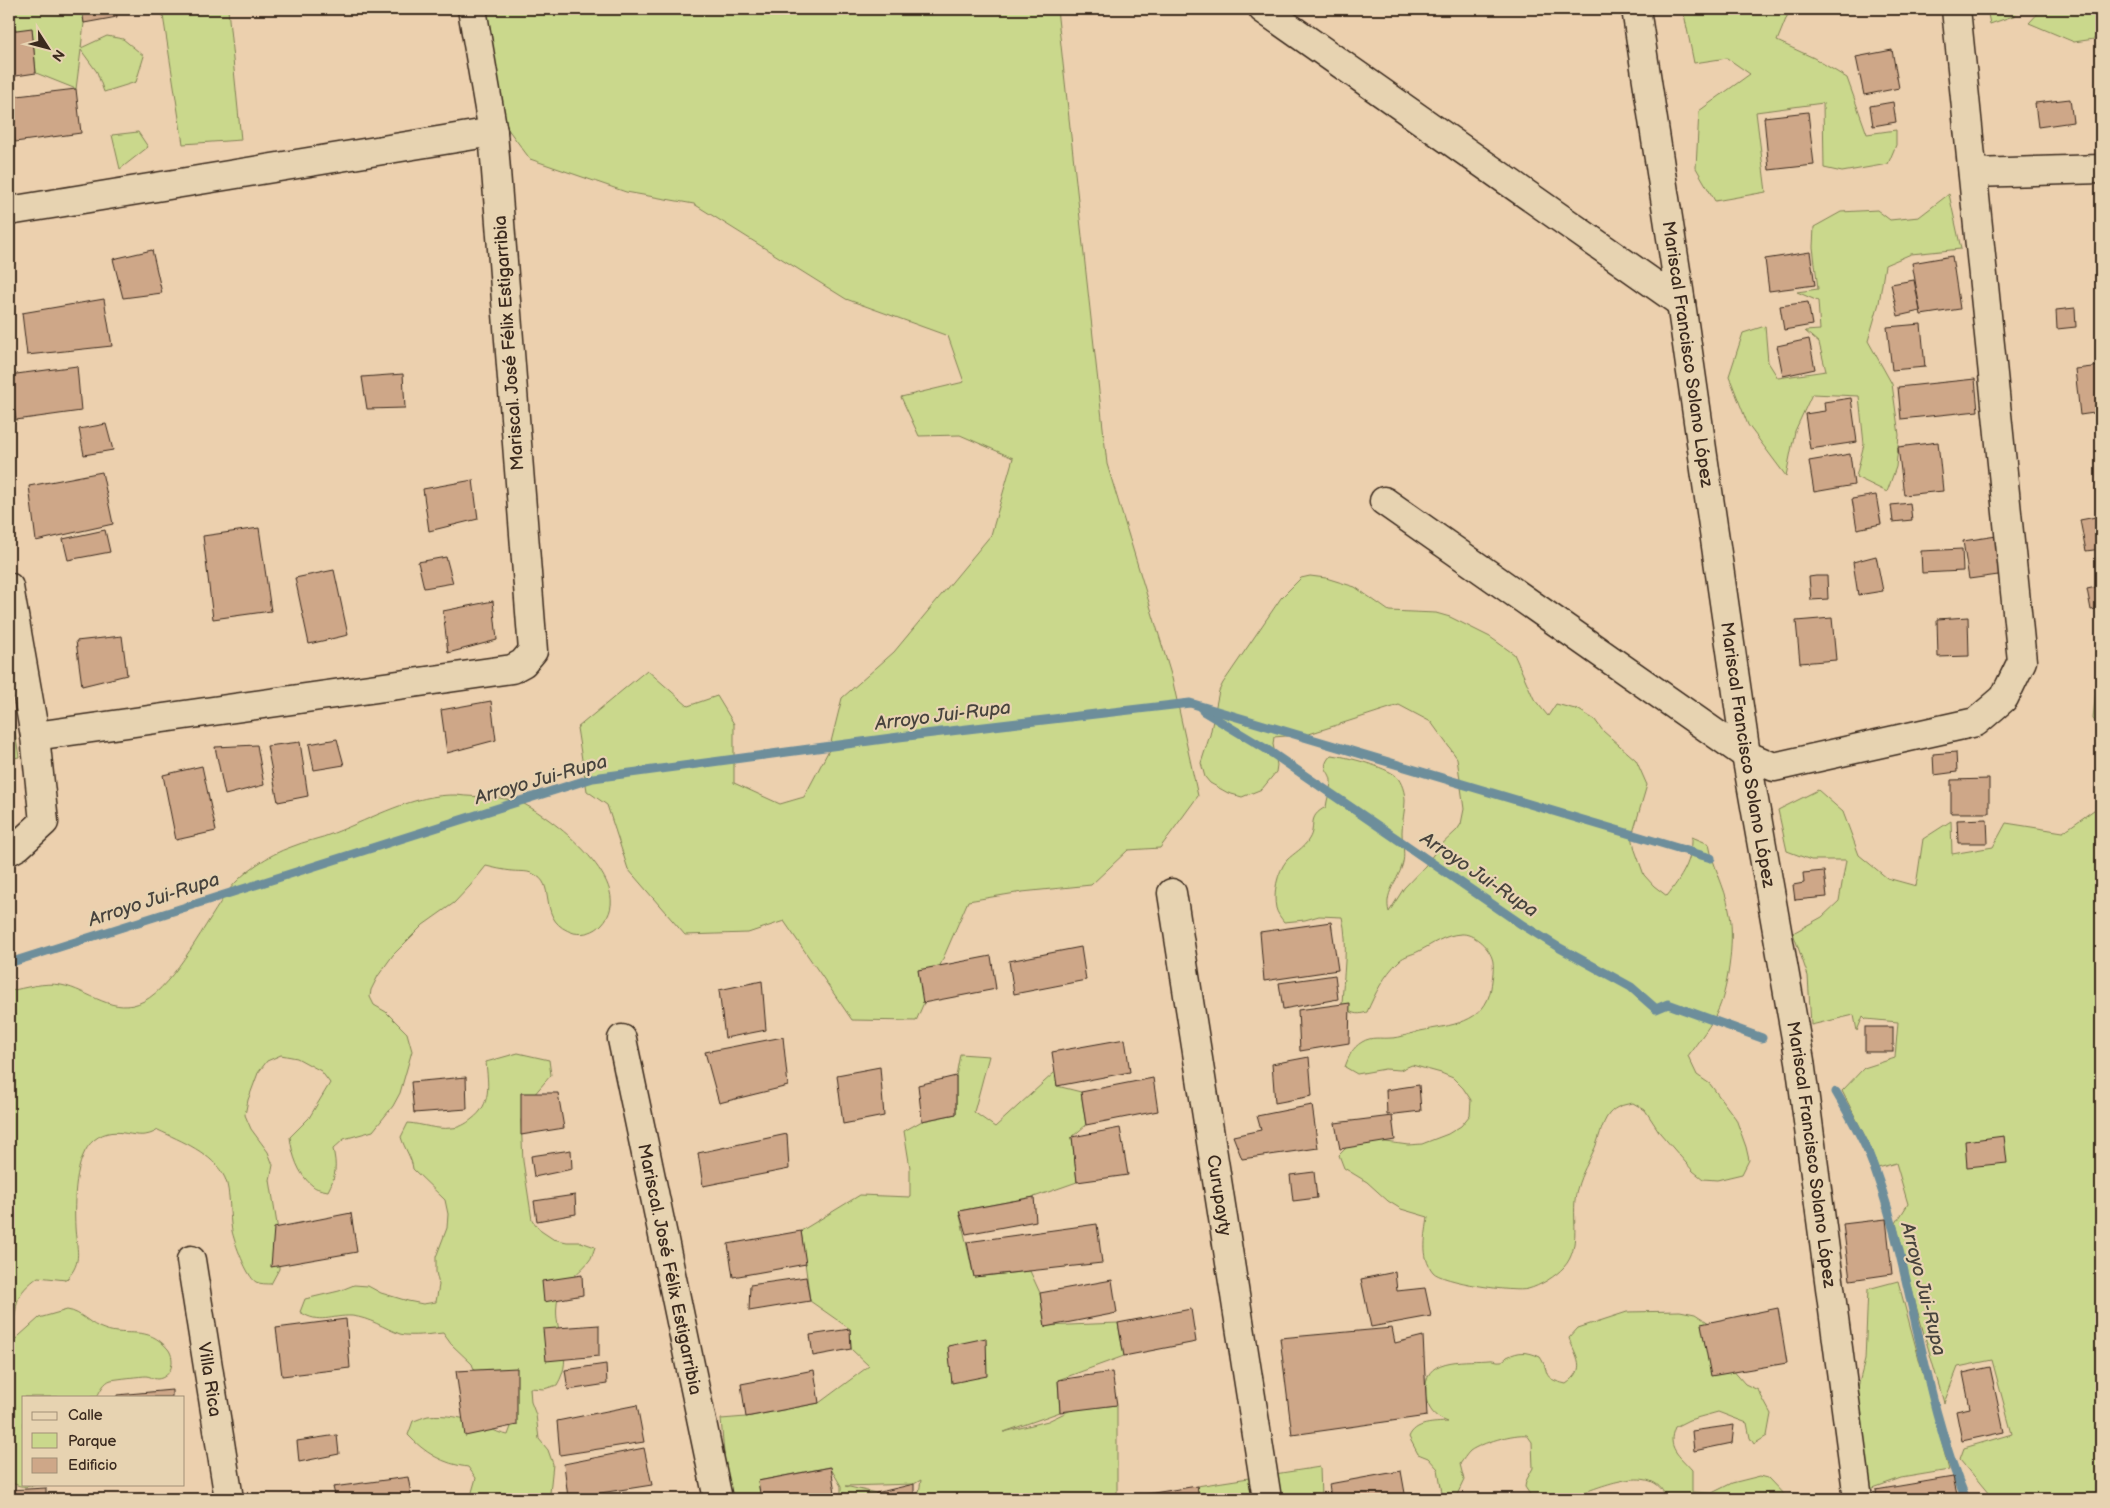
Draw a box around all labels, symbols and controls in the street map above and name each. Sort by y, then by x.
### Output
north arrow [22,22,72,72]
text: N [48,46,68,65]
street label: Mariscal. José Félix Estigarribia [490,215,528,471]
street label: Mariscal Francisco Solano López [1658,220,1718,489]
street label: Mariscal Francisco Solano López [1716,620,1780,889]
water label: Arroyo Jui-Rupa [873,696,1012,736]
water label: Arroyo Jui-Rupa [471,750,610,810]
water label: Arroyo Jui-Rupa [1415,827,1542,923]
water label: Arroyo Jui-Rupa [84,868,223,932]
street label: Mariscal Francisco Solano López [1783,1020,1840,1289]
street label: Mariscal. José Félix Estigarribia [634,1142,706,1397]
street label: Curupayty [1203,1153,1236,1238]
water label: Arroyo Jui-Rupa [1895,1219,1951,1358]
street label: Villa Rica [194,1341,226,1418]
legend [22,1396,185,1486]
text: Calle [68,1406,103,1425]
text: Parque [68,1432,117,1451]
text: Edificio [68,1456,117,1475]

